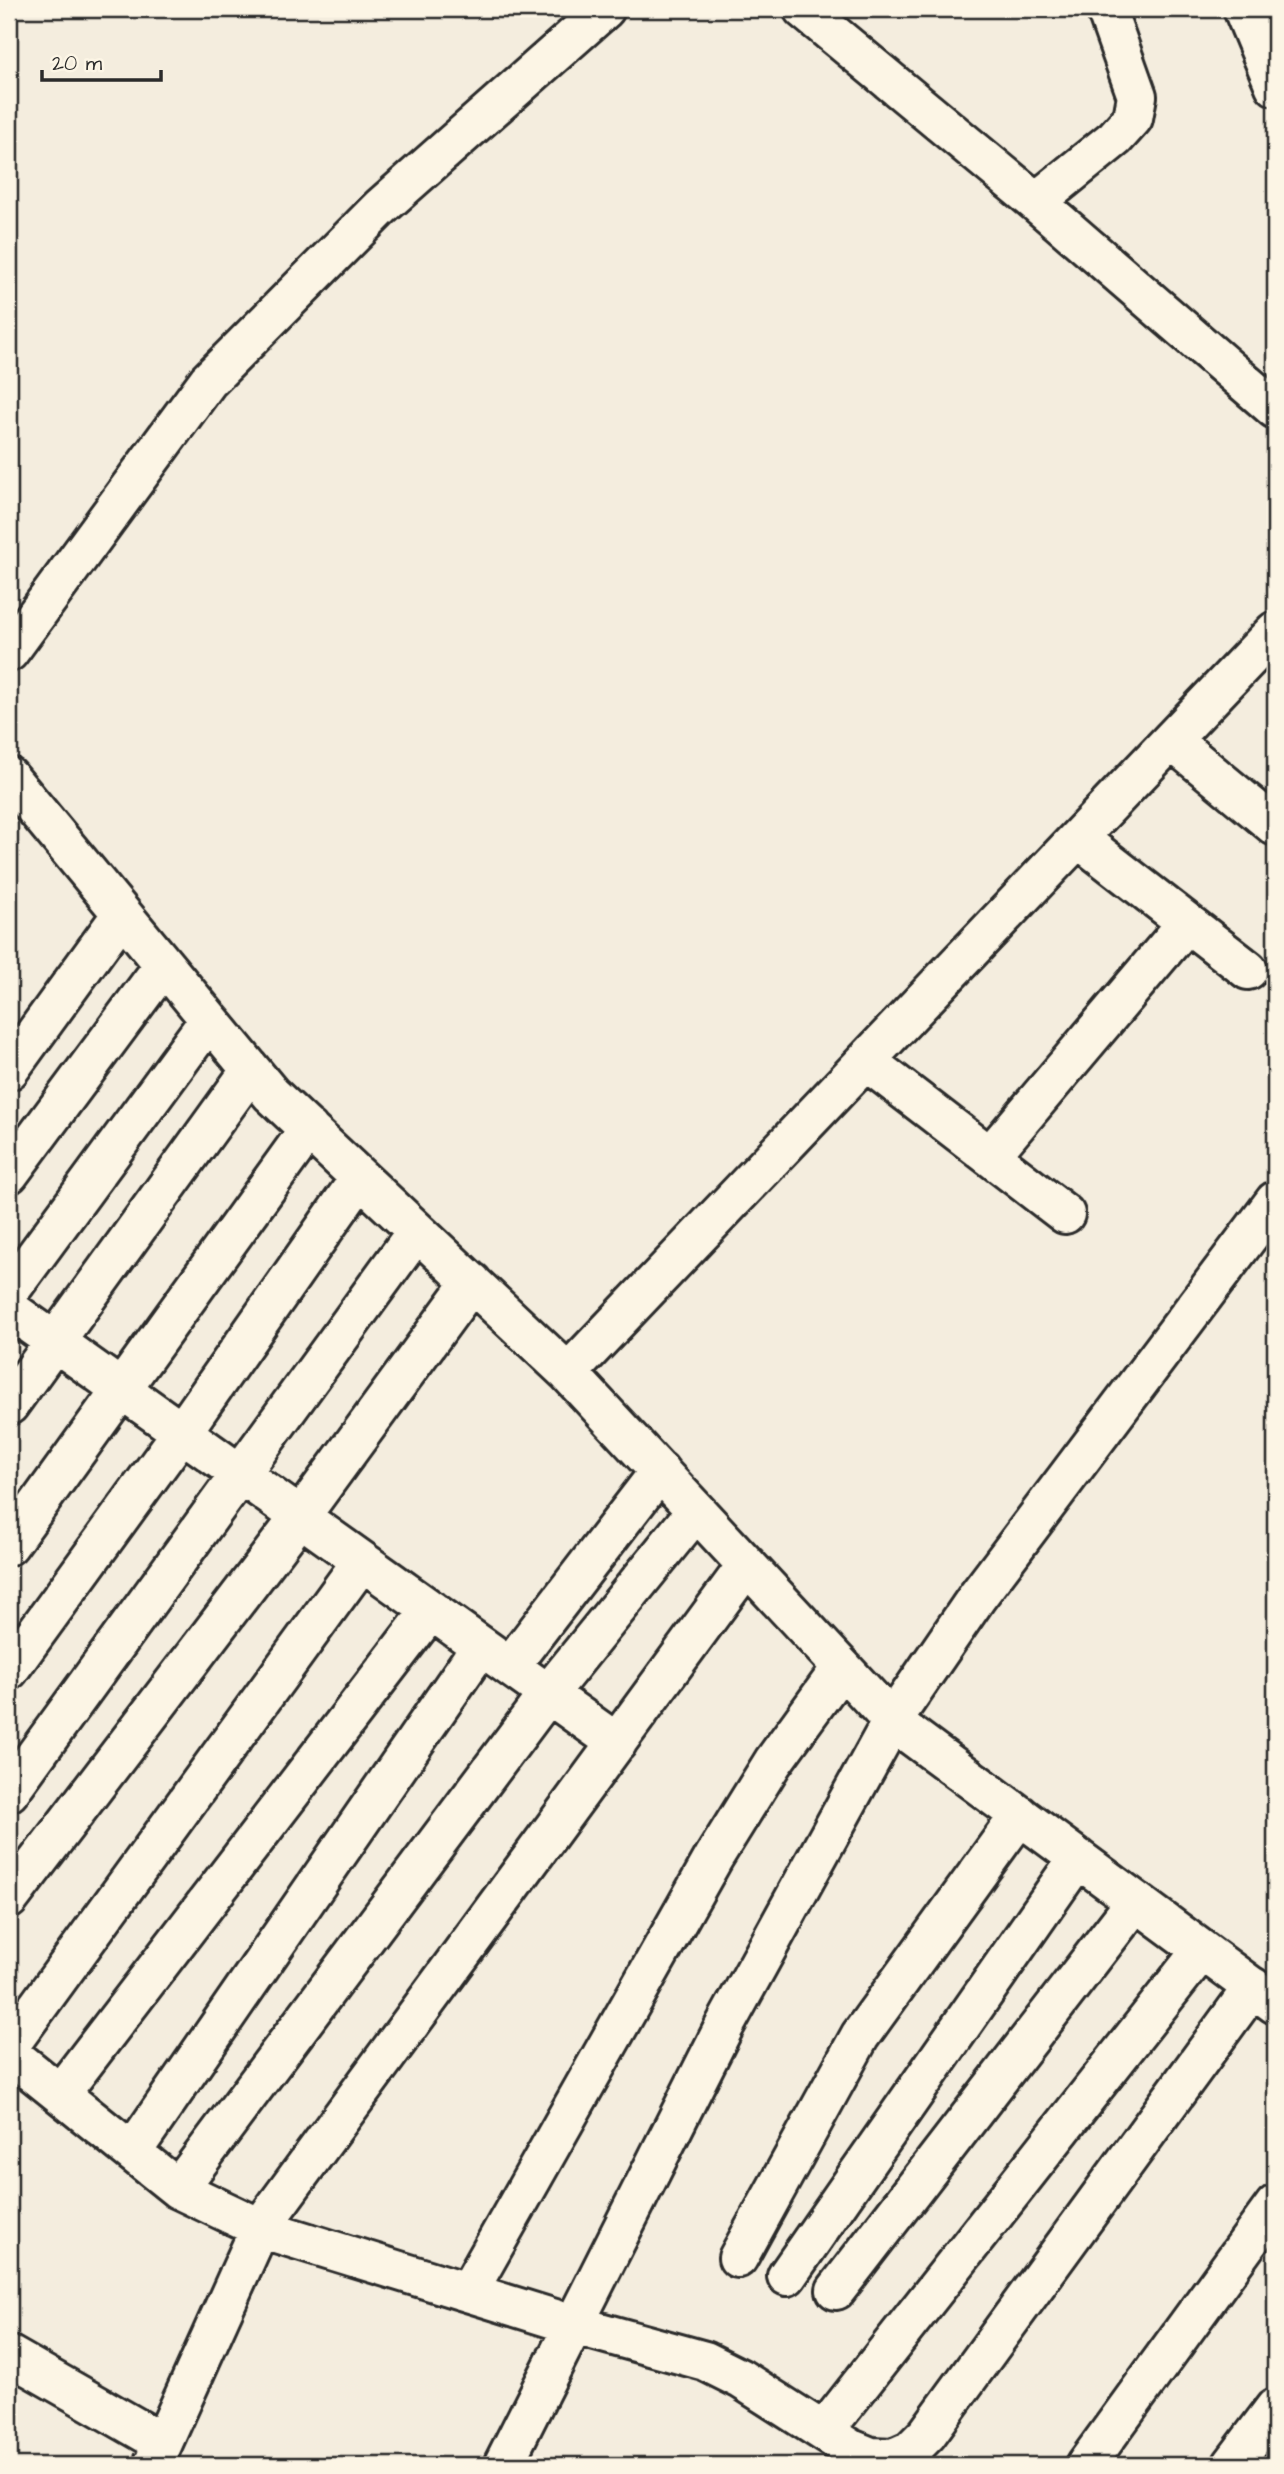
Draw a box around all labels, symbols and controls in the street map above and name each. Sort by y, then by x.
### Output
scale bar [42,38,161,82]
text: 20 m [52,49,103,78]

